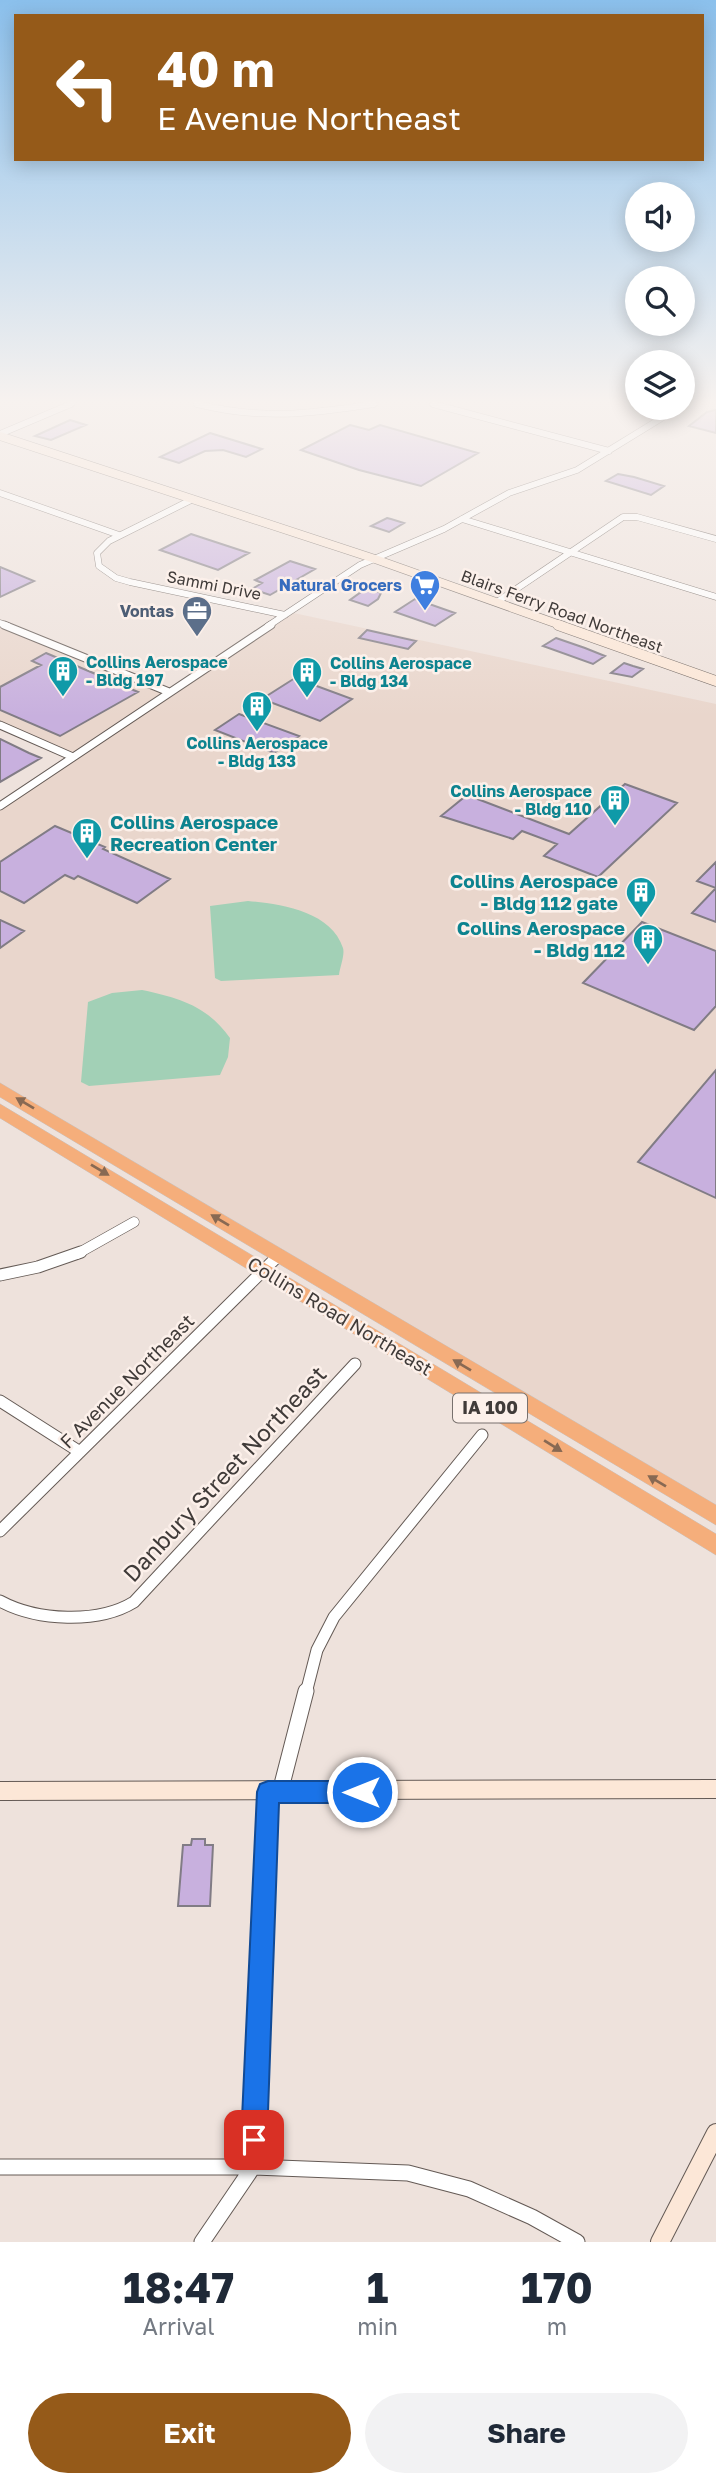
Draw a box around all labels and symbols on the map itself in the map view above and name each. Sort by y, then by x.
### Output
street label: Blairs Ferry Road Northeast [458,565,666,657]
street label: Sammi Drive [165,566,263,604]
supermarket icon: Natural Grocers [408,568,442,612]
place label: Natural Grocers [279,575,402,595]
office icon: Vontas [180,594,214,638]
place label: Vontas [120,601,174,621]
place label: Collins Aerospace - Bldg 197 [86,652,228,690]
place label: Collins Aerospace - Bldg 134 [330,653,472,691]
building icon: Collins Aerospace - Bldg 197 [46,654,80,698]
building icon: Collins Aerospace - Bldg 134 [290,655,324,699]
building icon: Collins Aerospace - Bldg 133 [240,689,274,733]
place label: Collins Aerospace - Bldg 133 [186,733,328,771]
place label: Collins Aerospace - Bldg 110 [450,781,592,819]
building icon: Collins Aerospace - Bldg 110 [598,783,632,827]
place label: Collins Aerospace Recreation Center [110,810,278,855]
building icon: Collins Aerospace Recreation Center [70,816,104,860]
place label: Collins Aerospace - Bldg 112 gate [450,869,618,914]
building icon: Collins Aerospace - Bldg 112 gate [624,875,658,919]
place label: Collins Aerospace - Bldg 112 [457,916,625,961]
building icon: Collins Aerospace - Bldg 112 [631,922,665,966]
one-way arrow [15,1097,34,1110]
one-way arrow [91,1164,110,1177]
one-way arrow [210,1214,229,1227]
street label: Collins Road Northeast [244,1251,437,1380]
street label: F Avenue Northeast [55,1309,198,1452]
one-way arrow [453,1358,472,1371]
street label: Danbury Street Northeast [117,1359,332,1587]
road number: IA 100 [453,1394,527,1422]
one-way arrow [543,1439,562,1452]
one-way arrow [648,1475,667,1487]
position arrow [325,1755,399,1829]
pin [224,2110,284,2170]

